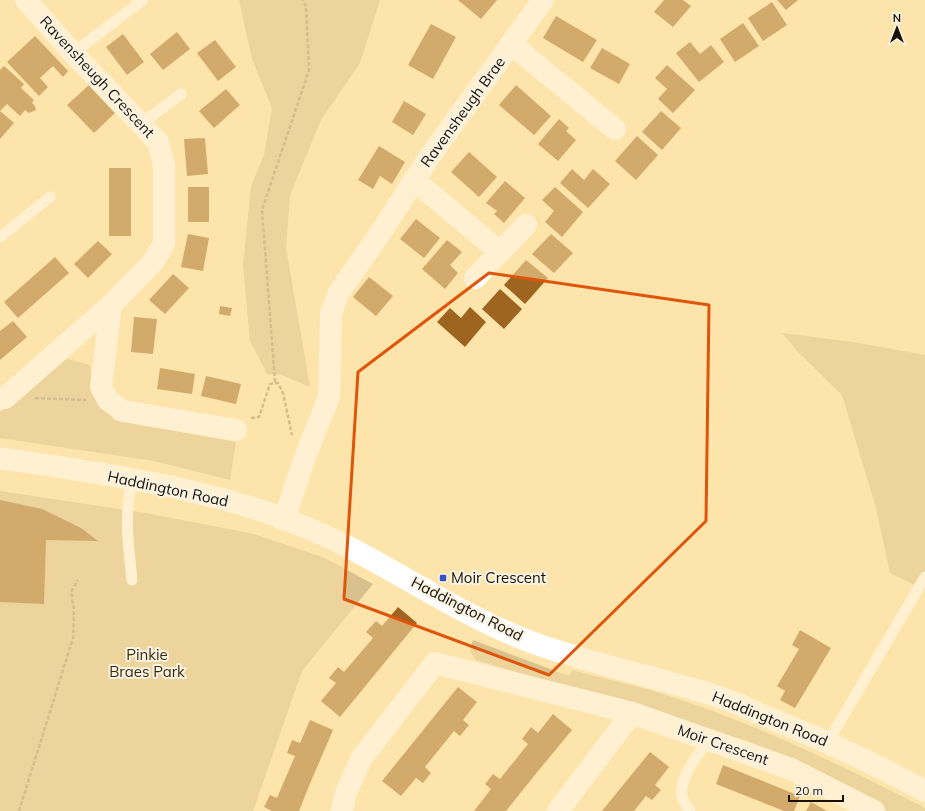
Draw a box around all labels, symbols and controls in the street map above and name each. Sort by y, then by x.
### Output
north arrow [877,8,917,48]
text: N [893,11,901,25]
street label: Ravensheugh Crescent [36,12,159,141]
street label: Ravensheugh Brae [416,53,509,171]
street label: Haddington Road [106,466,230,511]
place label: Moir Crescent [451,568,546,587]
street label: Haddington Road [408,572,526,645]
marker: Moir Crescent [438,573,448,583]
park label: Pinkie Braes Park [109,645,185,681]
street label: Haddington Road [710,687,831,750]
street label: Moir Crescent [675,720,771,769]
scale bar [789,777,843,803]
text: 20 m [795,783,823,798]

